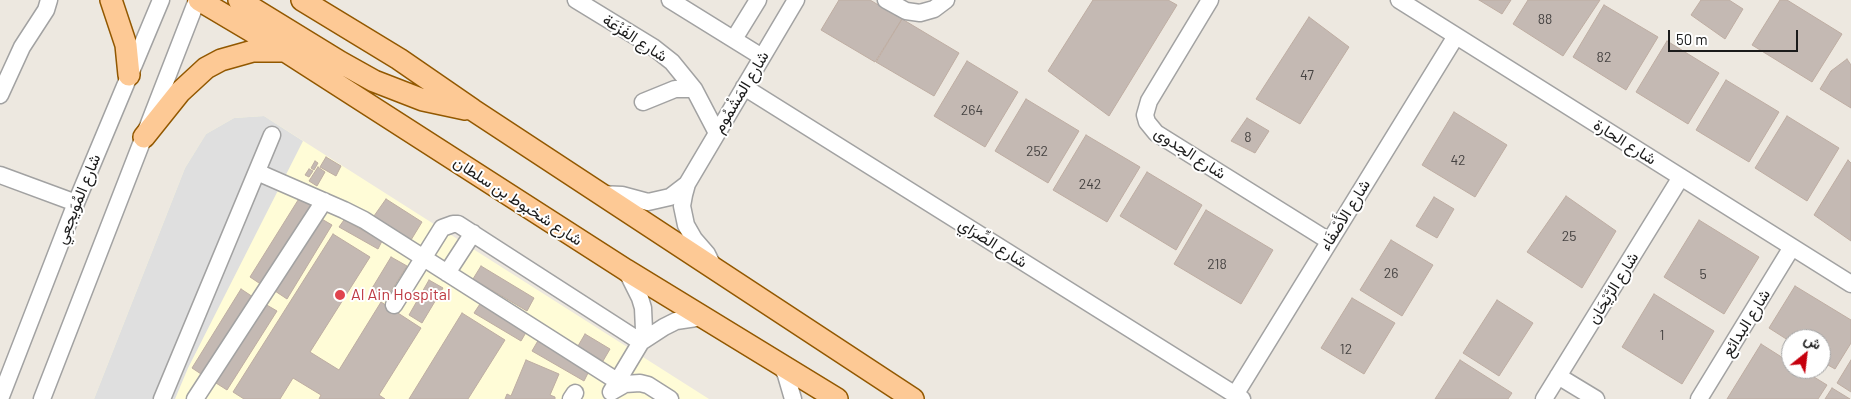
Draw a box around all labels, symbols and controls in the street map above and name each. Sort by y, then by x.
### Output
street label: شارع الفَزْعَة [599,10,671,66]
house number: 88 [1538,11,1552,27]
scale bar [1671,20,1801,52]
text: 50 m [1676,30,1708,48]
street label: شارع المَشْمُوم [709,48,773,136]
house number: 82 [1597,49,1611,65]
house number: 47 [1300,67,1314,83]
house number: 264 [961,102,983,118]
street label: شارع الحارة [1590,115,1660,169]
street label: شارع الجدوى [1151,123,1229,183]
house number: 8 [1244,129,1252,145]
house number: 252 [1026,143,1048,159]
street label: شارع المُوَيجعِي [51,151,105,247]
street label: شارع شخبوط بن سلطان [450,152,586,250]
house number: 42 [1450,152,1466,168]
house number: 242 [1079,176,1101,192]
street label: شارع الأَصْفَاء [1316,176,1374,254]
street label: شارع الصِّرَاي [955,214,1031,272]
house number: 25 [1562,228,1576,244]
street label: شارع الرَّيْحَان [1583,249,1643,327]
house number: 218 [1207,256,1227,272]
house number: 26 [1384,265,1398,281]
house number: 5 [1699,266,1707,282]
place label: Al Ain Hospital [351,285,451,305]
street label: شارع البدائع [1718,286,1774,360]
marker: Al Ain Hospital [333,288,347,302]
house number: 1 [1660,327,1664,343]
north arrow [1781,329,1831,379]
text: ش [1802,330,1825,353]
house number: 12 [1340,341,1352,357]

